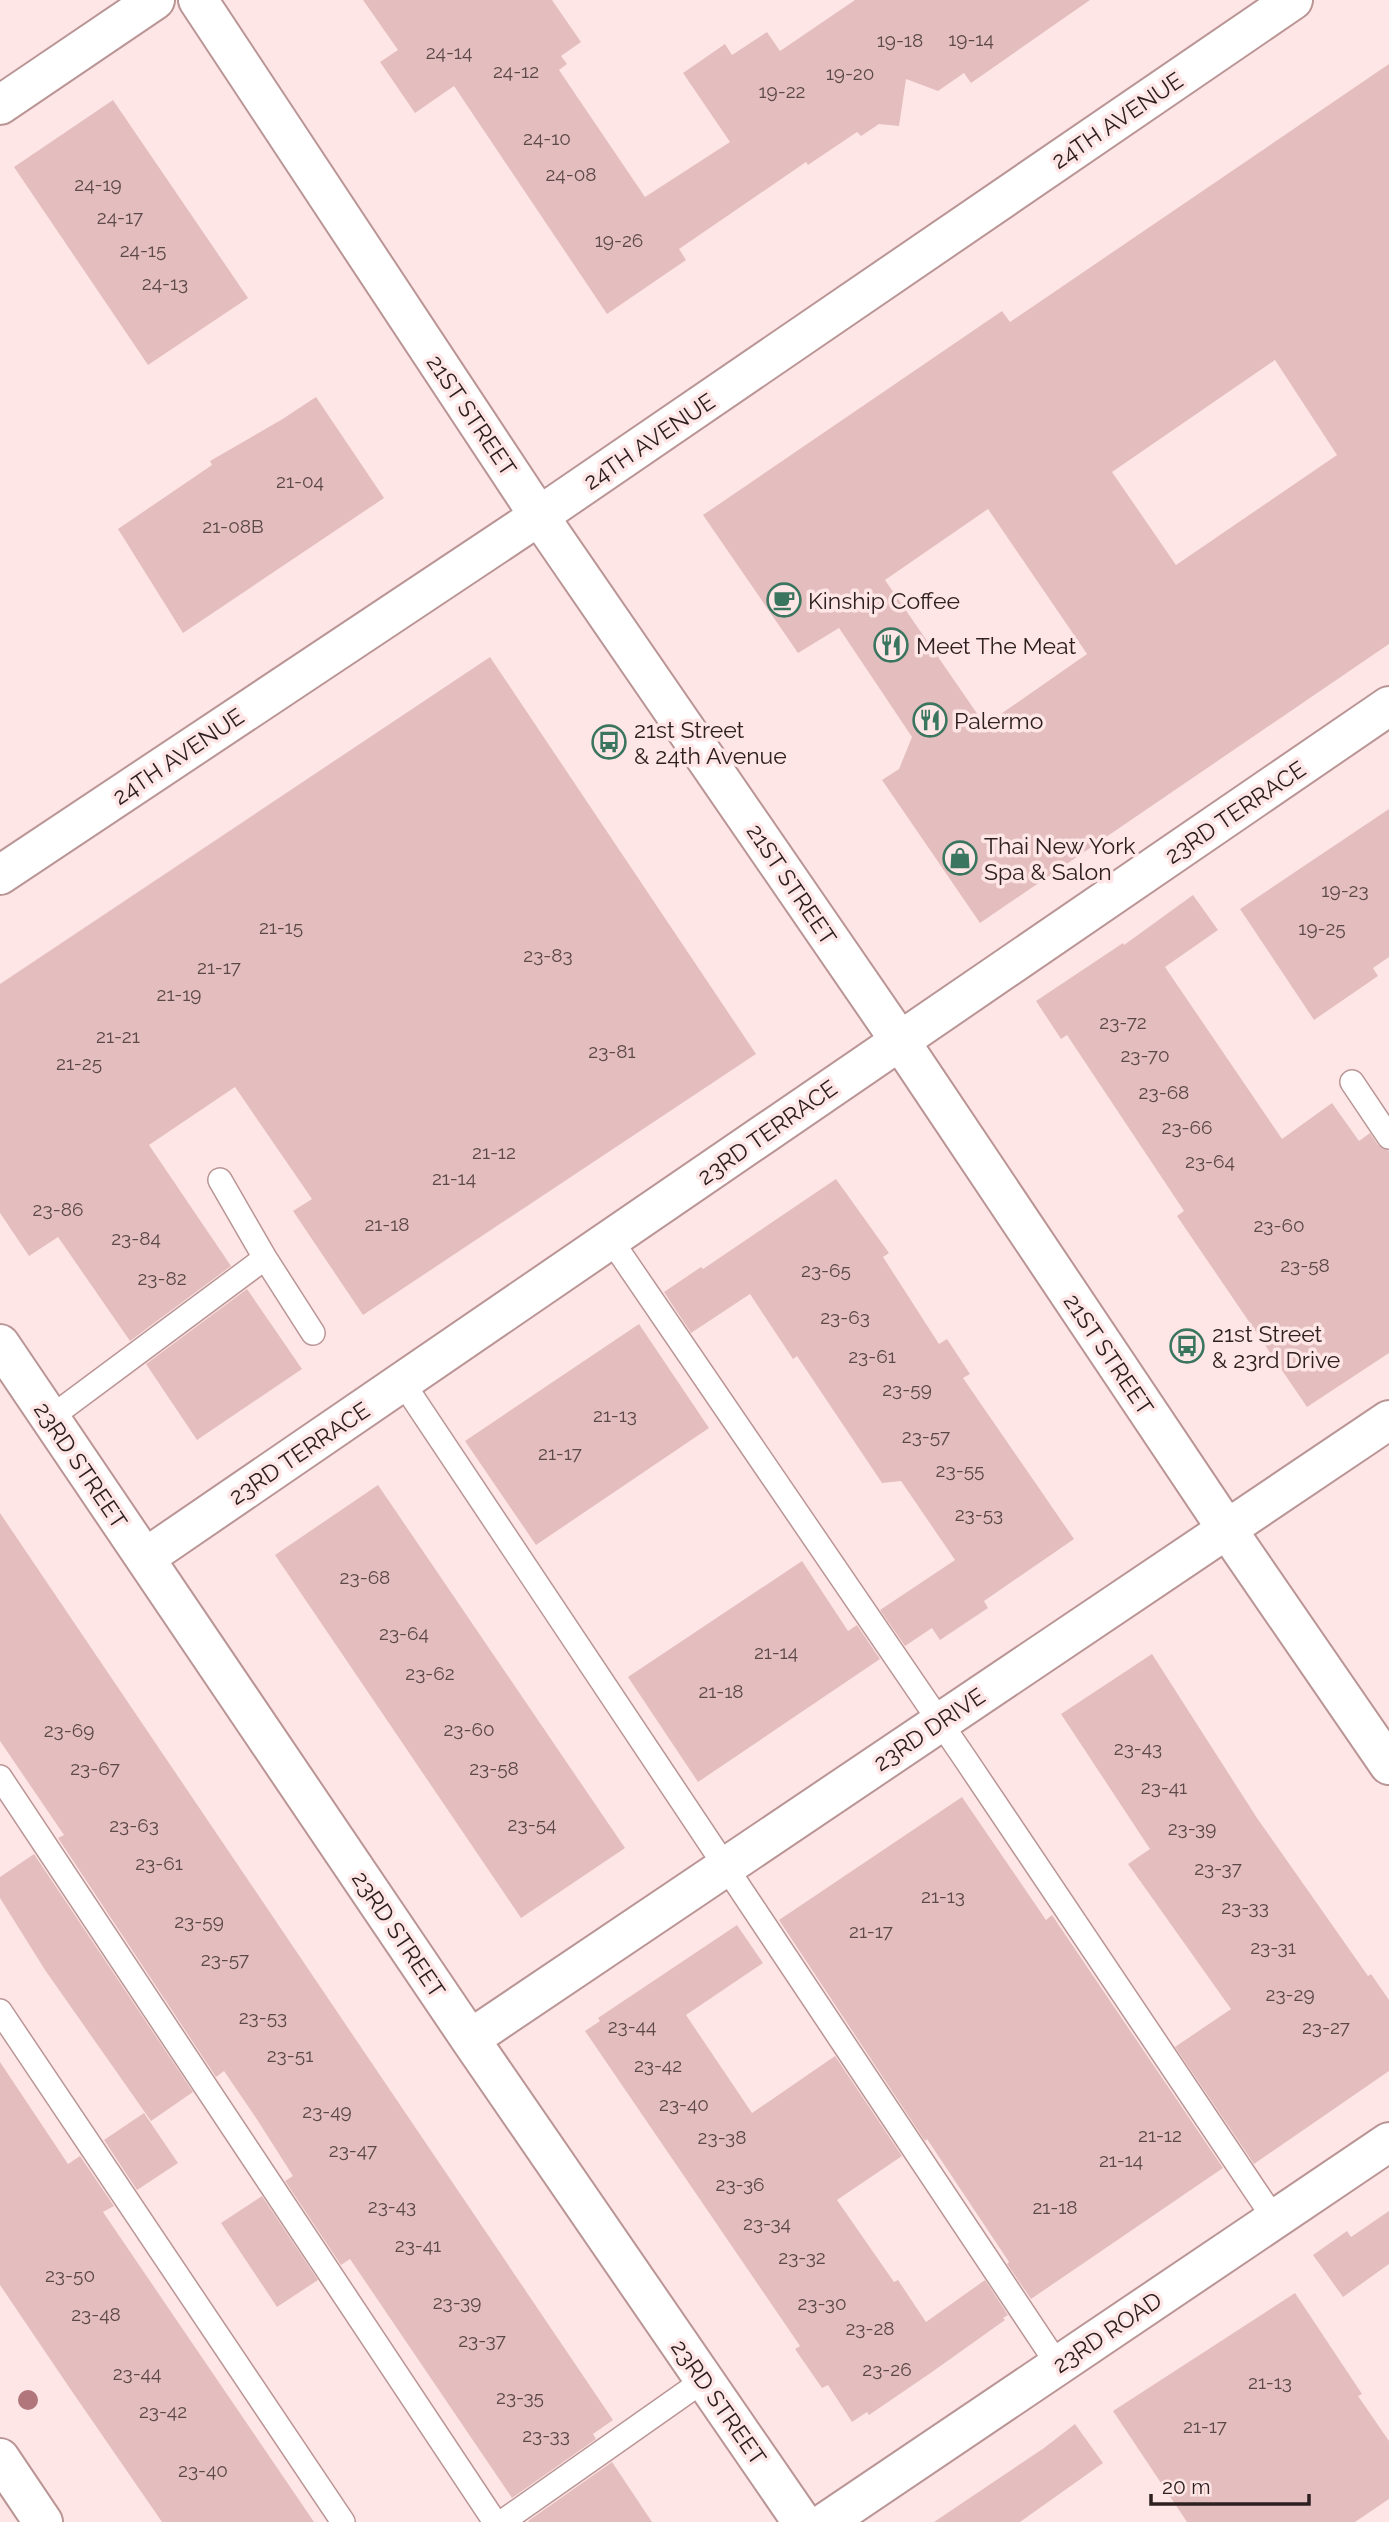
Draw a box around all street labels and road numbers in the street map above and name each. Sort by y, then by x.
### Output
street label: 24TH AVENUE [1046,66,1188,174]
street label: 21ST STREET [422,349,522,481]
street label: 24TH AVENUE [578,387,720,495]
street label: 24TH AVENUE [107,702,249,810]
street label: 23RD TERRACE [1160,755,1310,869]
street label: 21ST STREET [742,818,842,950]
street label: 23RD TERRACE [692,1074,842,1190]
street label: 21ST STREET [1059,1288,1159,1420]
street label: 23RD TERRACE [224,1396,374,1510]
street label: 23RD STREET [29,1397,133,1533]
street label: 23RD DRIVE [868,1682,990,1776]
street label: 23RD STREET [347,1866,451,2002]
street label: 23RD ROAD [1048,2286,1166,2378]
street label: 23RD STREET [666,2334,772,2470]

